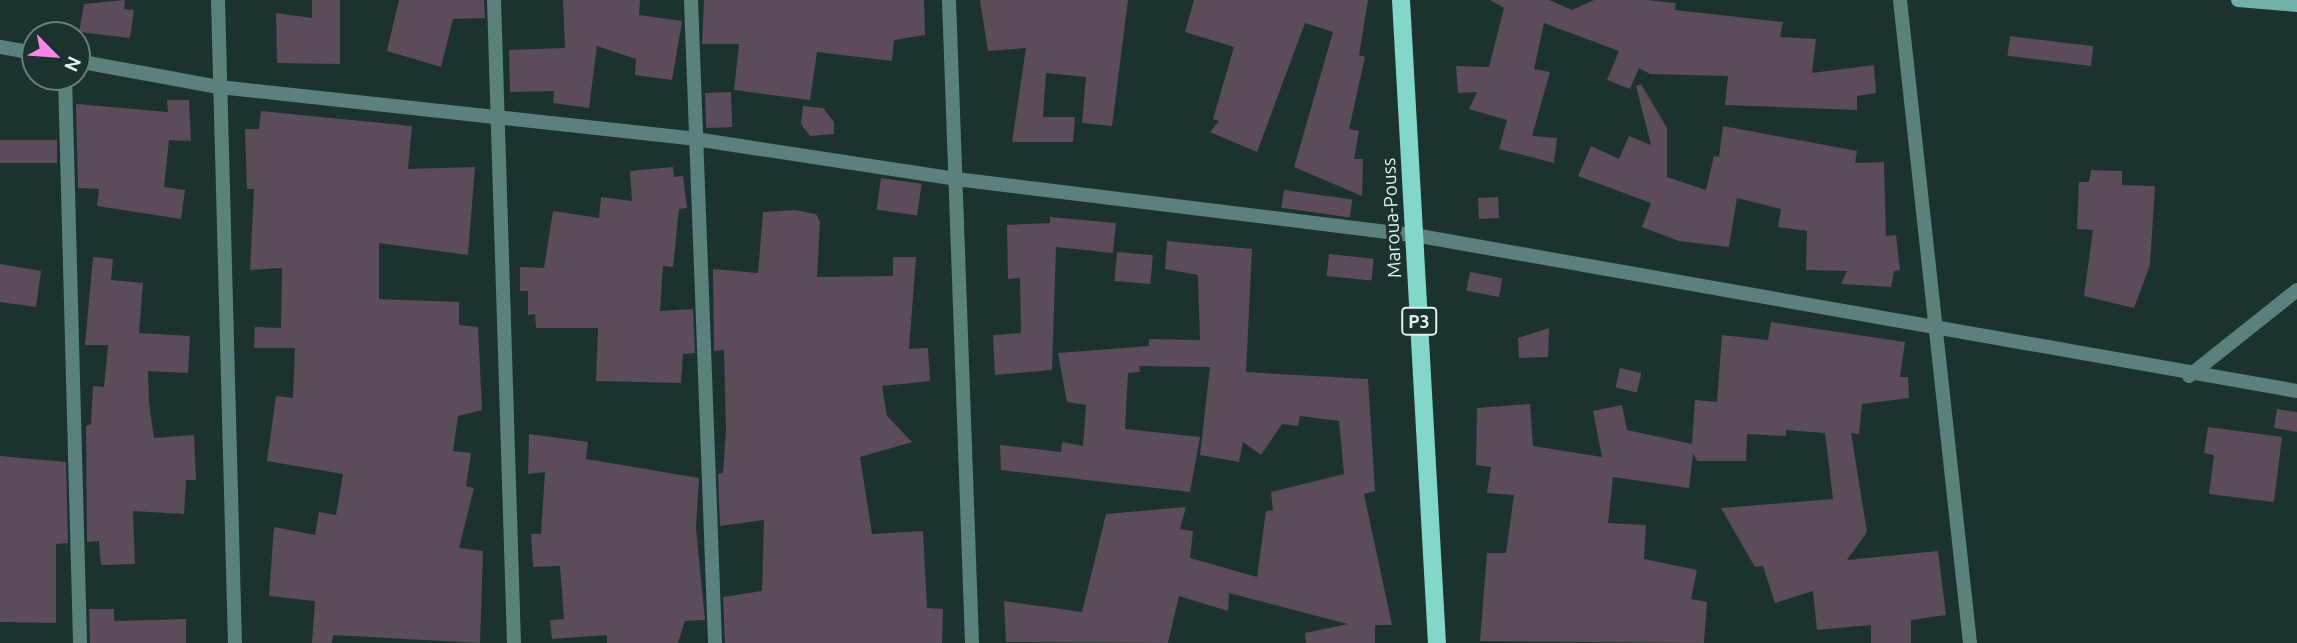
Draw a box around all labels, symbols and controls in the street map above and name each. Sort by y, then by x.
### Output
north arrow [21,21,91,91]
text: N [60,53,86,75]
street label: Maroua-Pouss [1377,157,1407,279]
road number: P3 [1400,306,1438,335]

